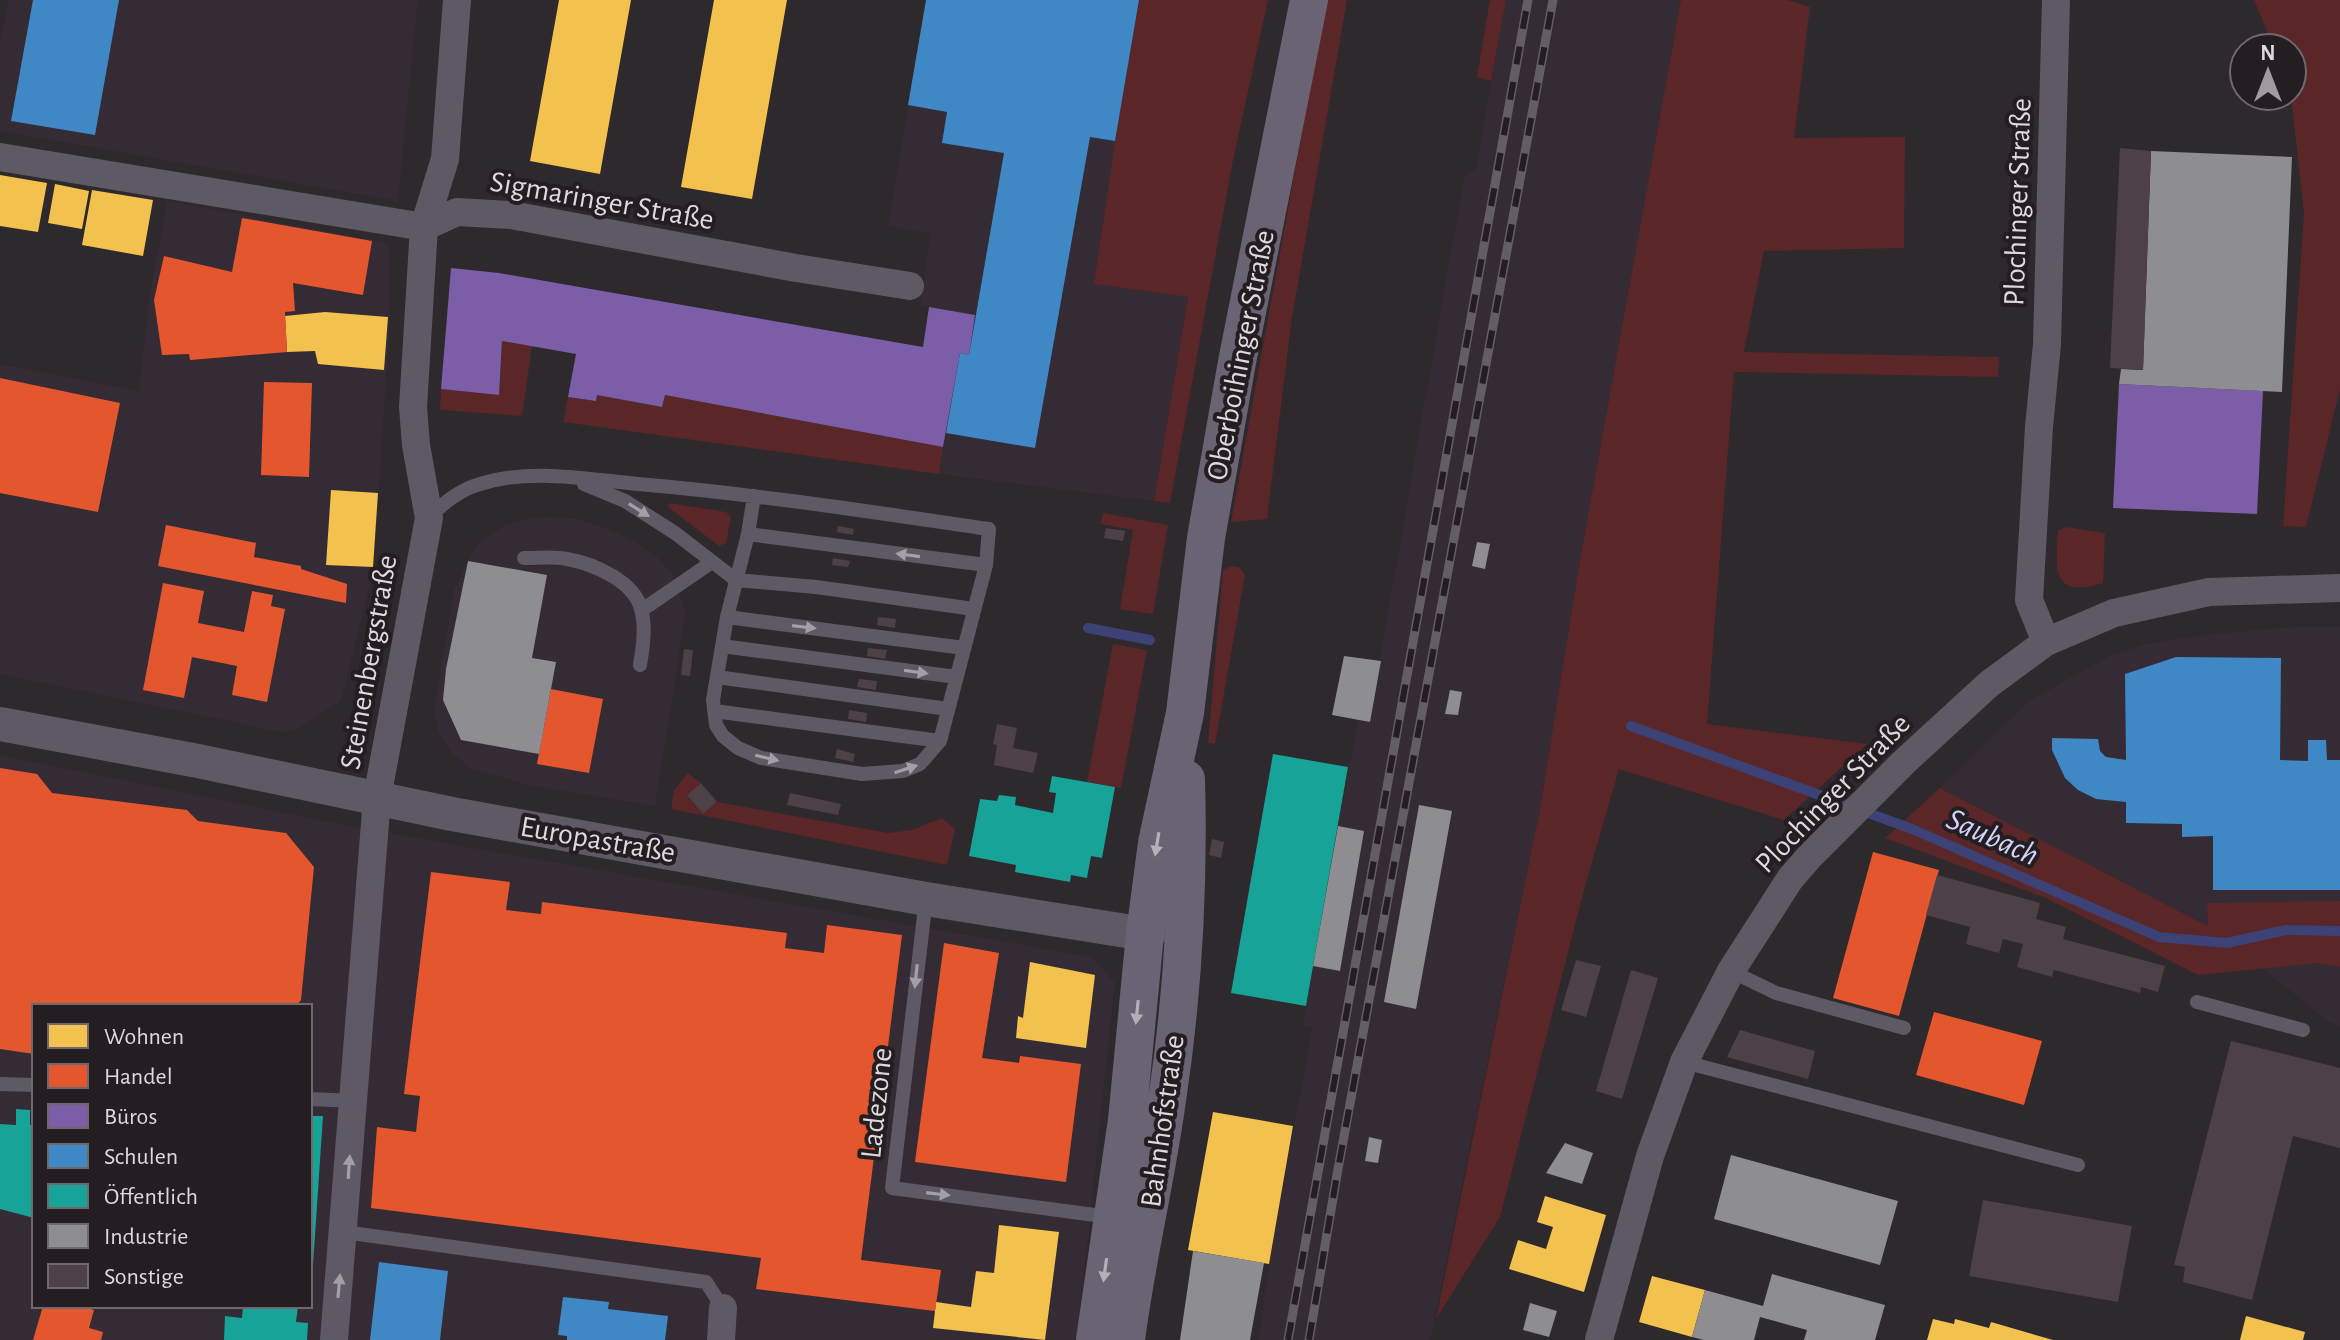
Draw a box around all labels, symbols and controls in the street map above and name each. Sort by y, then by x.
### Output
north arrow [2228,32,2308,112]
text: N [2260,42,2276,64]
street label: Plochinger Straße [1999,98,2037,307]
street label: Sigmaringer Straße [488,167,716,235]
street label: Oberboihinger Straße [1202,228,1280,483]
one-way arrow [628,503,650,517]
one-way arrow [895,548,920,561]
street label: Steinenbergstraße [335,553,403,772]
one-way arrow [792,620,817,633]
one-way arrow [904,666,929,679]
street label: Plochinger Straße [1750,708,1916,879]
one-way arrow [755,753,780,765]
one-way arrow [894,762,918,774]
water label: Saubach [1942,803,2043,871]
street label: Europastraße [518,812,678,868]
one-way arrow [1151,832,1163,857]
one-way arrow [910,964,923,989]
one-way arrow [1131,1000,1144,1025]
legend [32,1004,312,1308]
text: Wohnen [104,1025,184,1049]
street label: Bahnhofstraße [1136,1033,1190,1209]
street label: Ladezone [856,1046,898,1160]
text: Handel [104,1065,173,1089]
text: Büros [104,1105,157,1129]
text: Schulen [104,1145,178,1169]
one-way arrow [343,1154,356,1179]
text: Öffentlich [104,1184,198,1209]
one-way arrow [926,1188,951,1201]
text: Industrie [104,1225,188,1249]
one-way arrow [1098,1257,1111,1282]
text: Sonstige [104,1265,184,1289]
one-way arrow [333,1273,346,1298]

